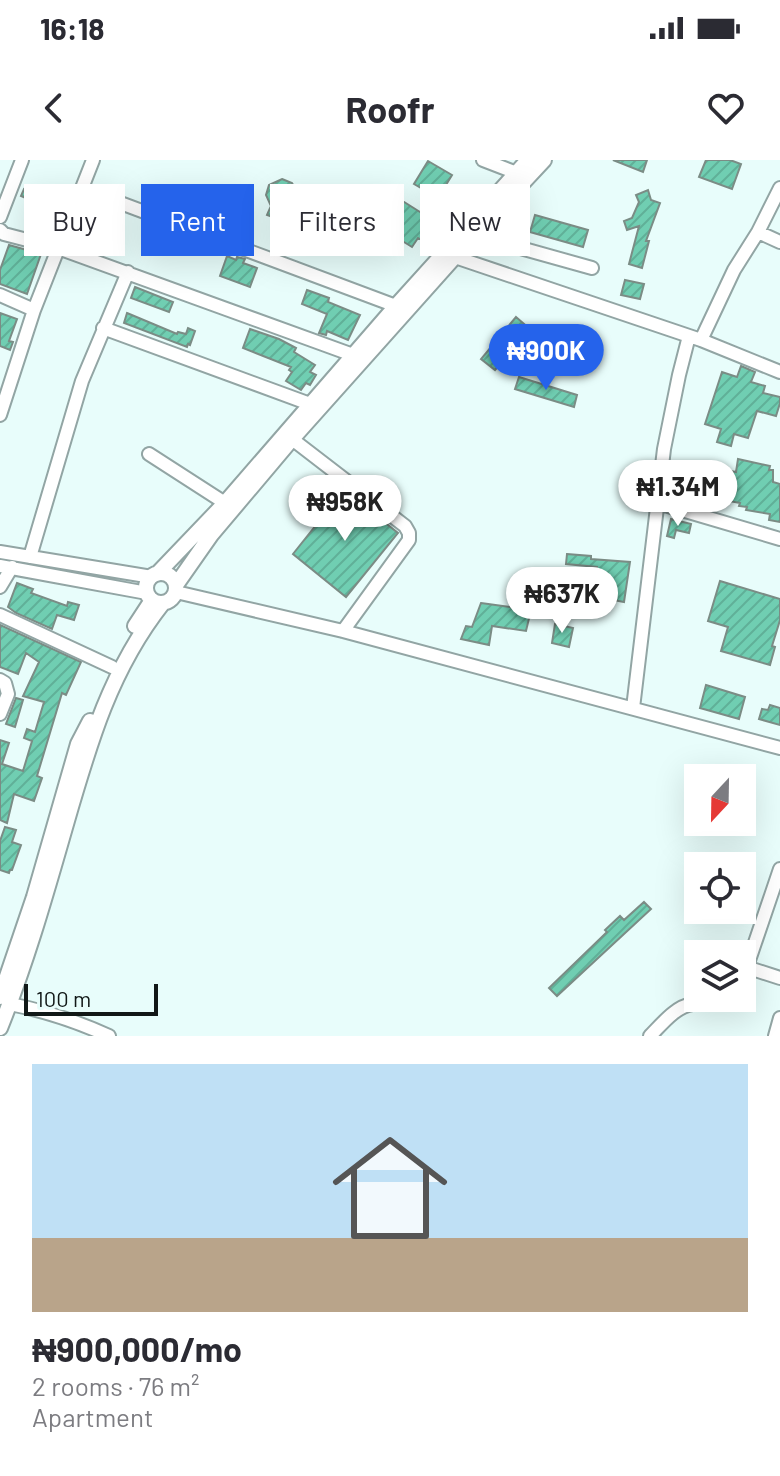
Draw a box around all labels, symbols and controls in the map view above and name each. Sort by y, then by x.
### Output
text: 16:18 [40,10,105,46]
icon: back [32,86,76,130]
icon: heart [704,86,748,130]
text: Roofr [345,87,435,130]
chip: Buy [24,184,125,256]
chip: Rent [141,184,254,256]
chip: Filters [270,184,404,256]
chip: New [420,184,530,256]
pin: ₦900K [490,324,602,392]
text: ₦900K [507,334,585,365]
pin: ₦1.34M [613,460,743,528]
text: ₦1.34M [636,470,720,501]
pin: ₦958K [289,475,401,543]
text: ₦958K [307,485,383,516]
pin: ₦637K [506,567,618,635]
text: ₦637K [524,577,600,608]
north arrow [684,764,756,836]
map controls [684,764,756,1012]
button: locate [684,852,756,924]
button: layers [684,940,756,1012]
scale bar [24,980,158,1016]
text: 100 m [36,985,91,1011]
icon: home [318,1116,462,1260]
text: ₦900,000/mo [32,1328,242,1369]
text: 2 rooms · 76 m² [32,1370,200,1401]
text: Apartment [32,1401,153,1432]

